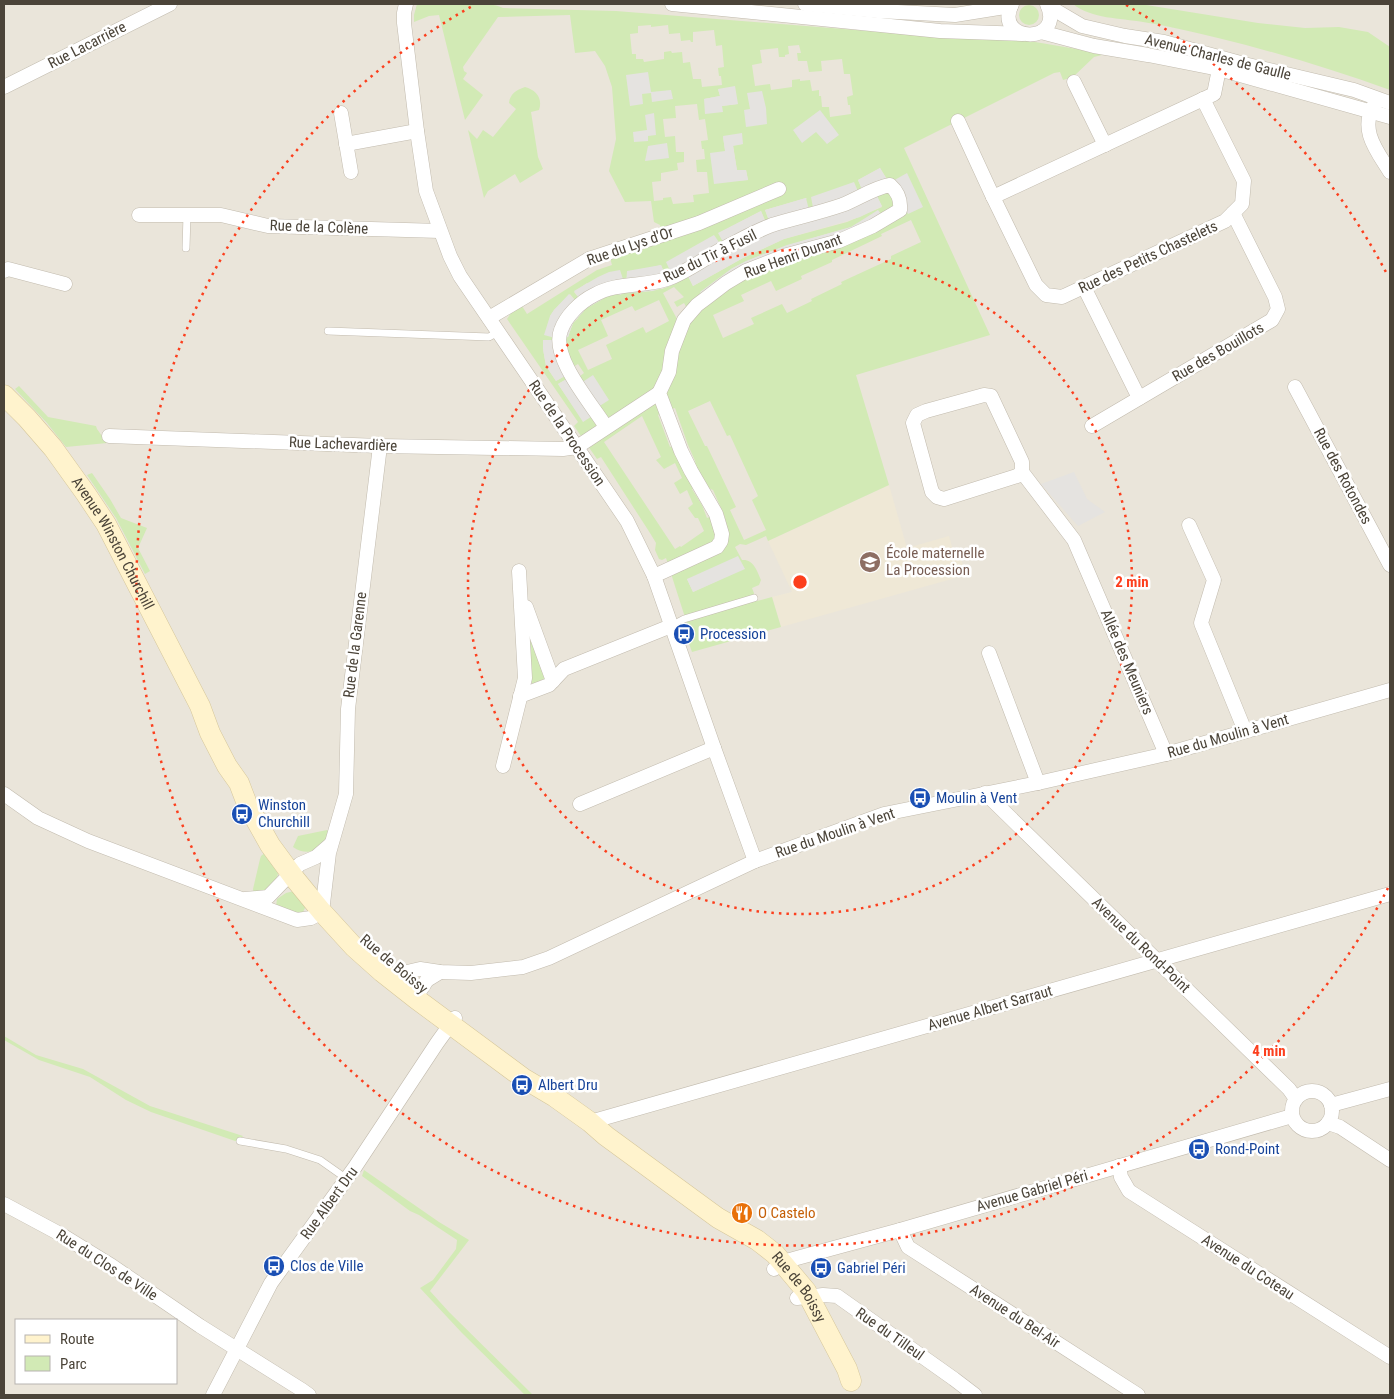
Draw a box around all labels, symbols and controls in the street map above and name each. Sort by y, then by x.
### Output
street label: Rue Lacarrière [45,18,129,72]
street label: Avenue Charles de Gaulle [1143,30,1293,84]
street label: Rue de la Colène [269,216,369,238]
street label: Rue des Petits Chastelets [1076,217,1221,297]
street label: Rue du Lys d'Or [584,223,676,269]
street label: Rue du Tir à Fusil [660,226,760,286]
street label: Rue Henri Dunant [742,230,844,282]
street label: Rue des Bouillots [1169,318,1267,385]
street label: Rue de la Procession [525,377,609,489]
street label: Rue des Rotondes [1310,425,1376,527]
street label: Rue Lachevardière [289,433,397,455]
street label: Avenue Winston Churchill [68,473,158,613]
place label: École maternelle La Procession [886,544,984,579]
school or university icon: École maternelle La Procession [858,550,882,574]
centre of rings [791,573,809,591]
text: 2 min [1115,573,1149,591]
street label: Rue de la Garenne [340,591,370,699]
street label: Allée des Meuniers [1097,607,1157,717]
bus stop icon: Procession [672,622,696,646]
place label: Procession [700,625,766,643]
street label: Rue du Moulin à Vent [1165,710,1291,762]
bus stop icon: Moulin à Vent [908,786,932,810]
place label: Moulin à Vent [936,789,1017,807]
place label: Winston Churchill [258,796,310,831]
bus stop icon: Winston Churchill [230,802,254,826]
street label: Rue du Moulin à Vent [773,804,897,862]
street label: Avenue du Rond-Point [1088,894,1194,996]
street label: Rue de Boissy [357,931,431,997]
street label: Avenue Albert Sarraut [926,982,1054,1034]
text: 4 min [1252,1042,1286,1060]
bus stop icon: Albert Dru [510,1073,534,1097]
place label: Albert Dru [538,1076,598,1094]
bus stop icon: Rond-Point [1187,1137,1211,1161]
place label: Rond-Point [1215,1140,1280,1158]
street label: Rue Albert Dru [297,1163,361,1243]
street label: Avenue Gabriel Péri [974,1166,1090,1216]
restaurant icon: O Castelo [730,1201,754,1225]
place label: O Castelo [758,1204,815,1222]
street label: Rue du Clos de Ville [53,1226,161,1304]
street label: Avenue du Coteau [1198,1230,1298,1304]
street label: Rue de Boissy [768,1248,830,1325]
bus stop icon: Clos de Ville [262,1254,286,1278]
bus stop icon: Gabriel Péri [809,1256,833,1280]
place label: Clos de Ville [290,1257,363,1275]
place label: Gabriel Péri [837,1259,906,1277]
street label: Avenue du Bel-Air [967,1280,1064,1352]
street label: Rue du Tilleul [852,1304,928,1364]
legend [15,1319,178,1384]
text: Route [60,1330,94,1348]
text: Parc [60,1355,87,1373]

